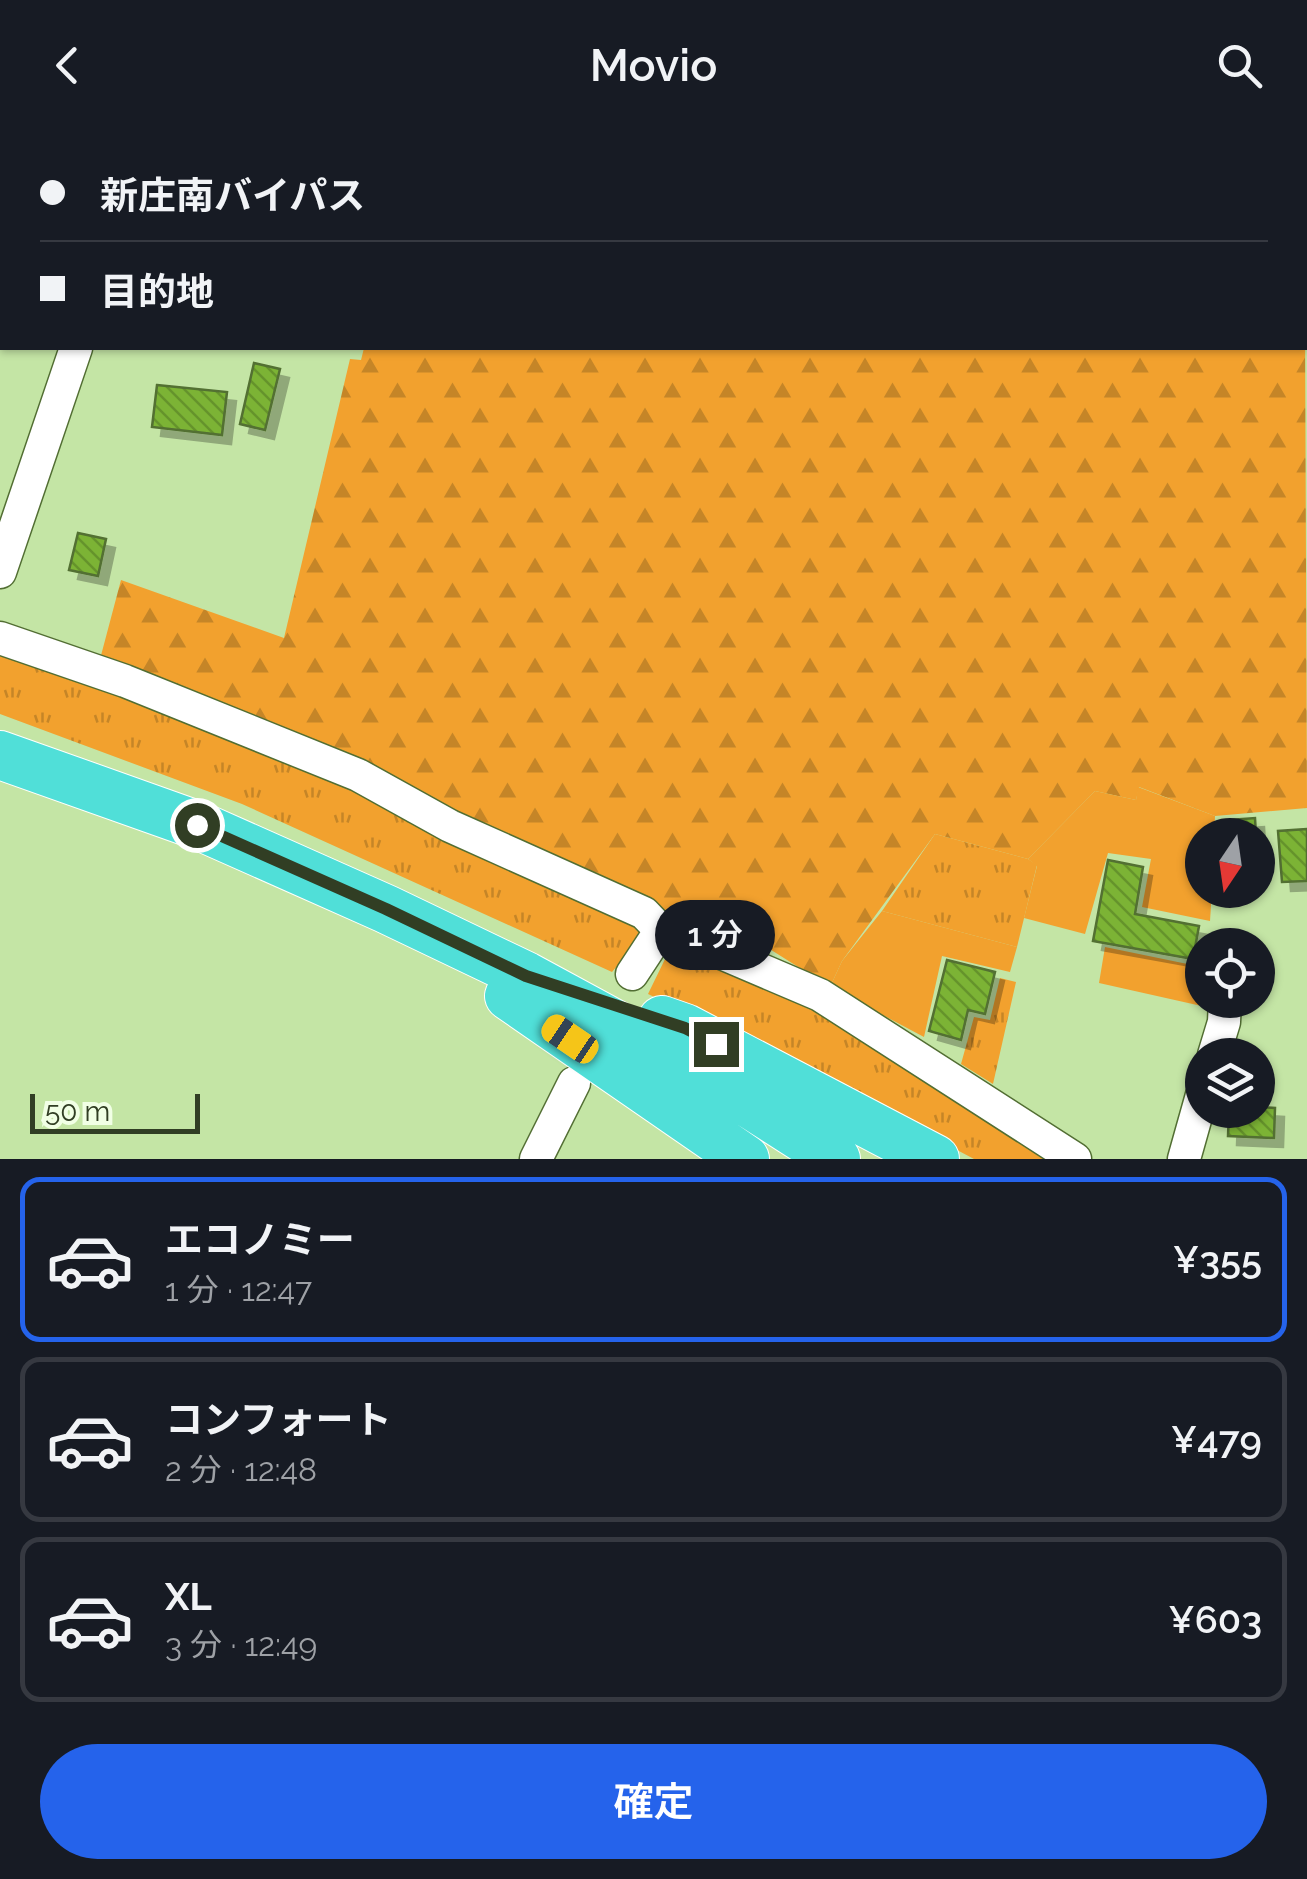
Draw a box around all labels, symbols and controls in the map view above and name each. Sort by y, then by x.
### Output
icon: back [40,38,95,93]
icon: search [1212,38,1267,93]
text: Movio [590,39,717,92]
text: 新庄南バイパス [100,173,365,218]
text: 目的地 [100,269,214,314]
route start [175,803,220,848]
north arrow [1185,818,1275,908]
map controls [1185,818,1275,1128]
callout: 1 分 [656,899,776,969]
text: 1 分 [688,916,742,953]
button: locate [1185,928,1275,1018]
car [537,1010,603,1068]
route end [694,1022,739,1067]
button: layers [1185,1038,1275,1128]
scale bar [30,1089,200,1134]
text: 50 m [45,1095,110,1128]
icon: car [45,1215,135,1305]
text: エコノミー [165,1217,355,1262]
text: ¥355 [1173,1237,1262,1282]
text: 1 分 · 12:47 [165,1271,312,1308]
icon: car [45,1395,135,1485]
text: コンフォート [165,1397,392,1442]
text: ¥479 [1171,1417,1262,1462]
text: 2 分 · 12:48 [165,1451,317,1488]
text: XL [165,1574,212,1619]
icon: car [45,1575,135,1665]
text: ¥603 [1168,1597,1262,1642]
text: 3 分 · 12:49 [165,1626,317,1663]
button: 確定 [40,1744,1267,1859]

